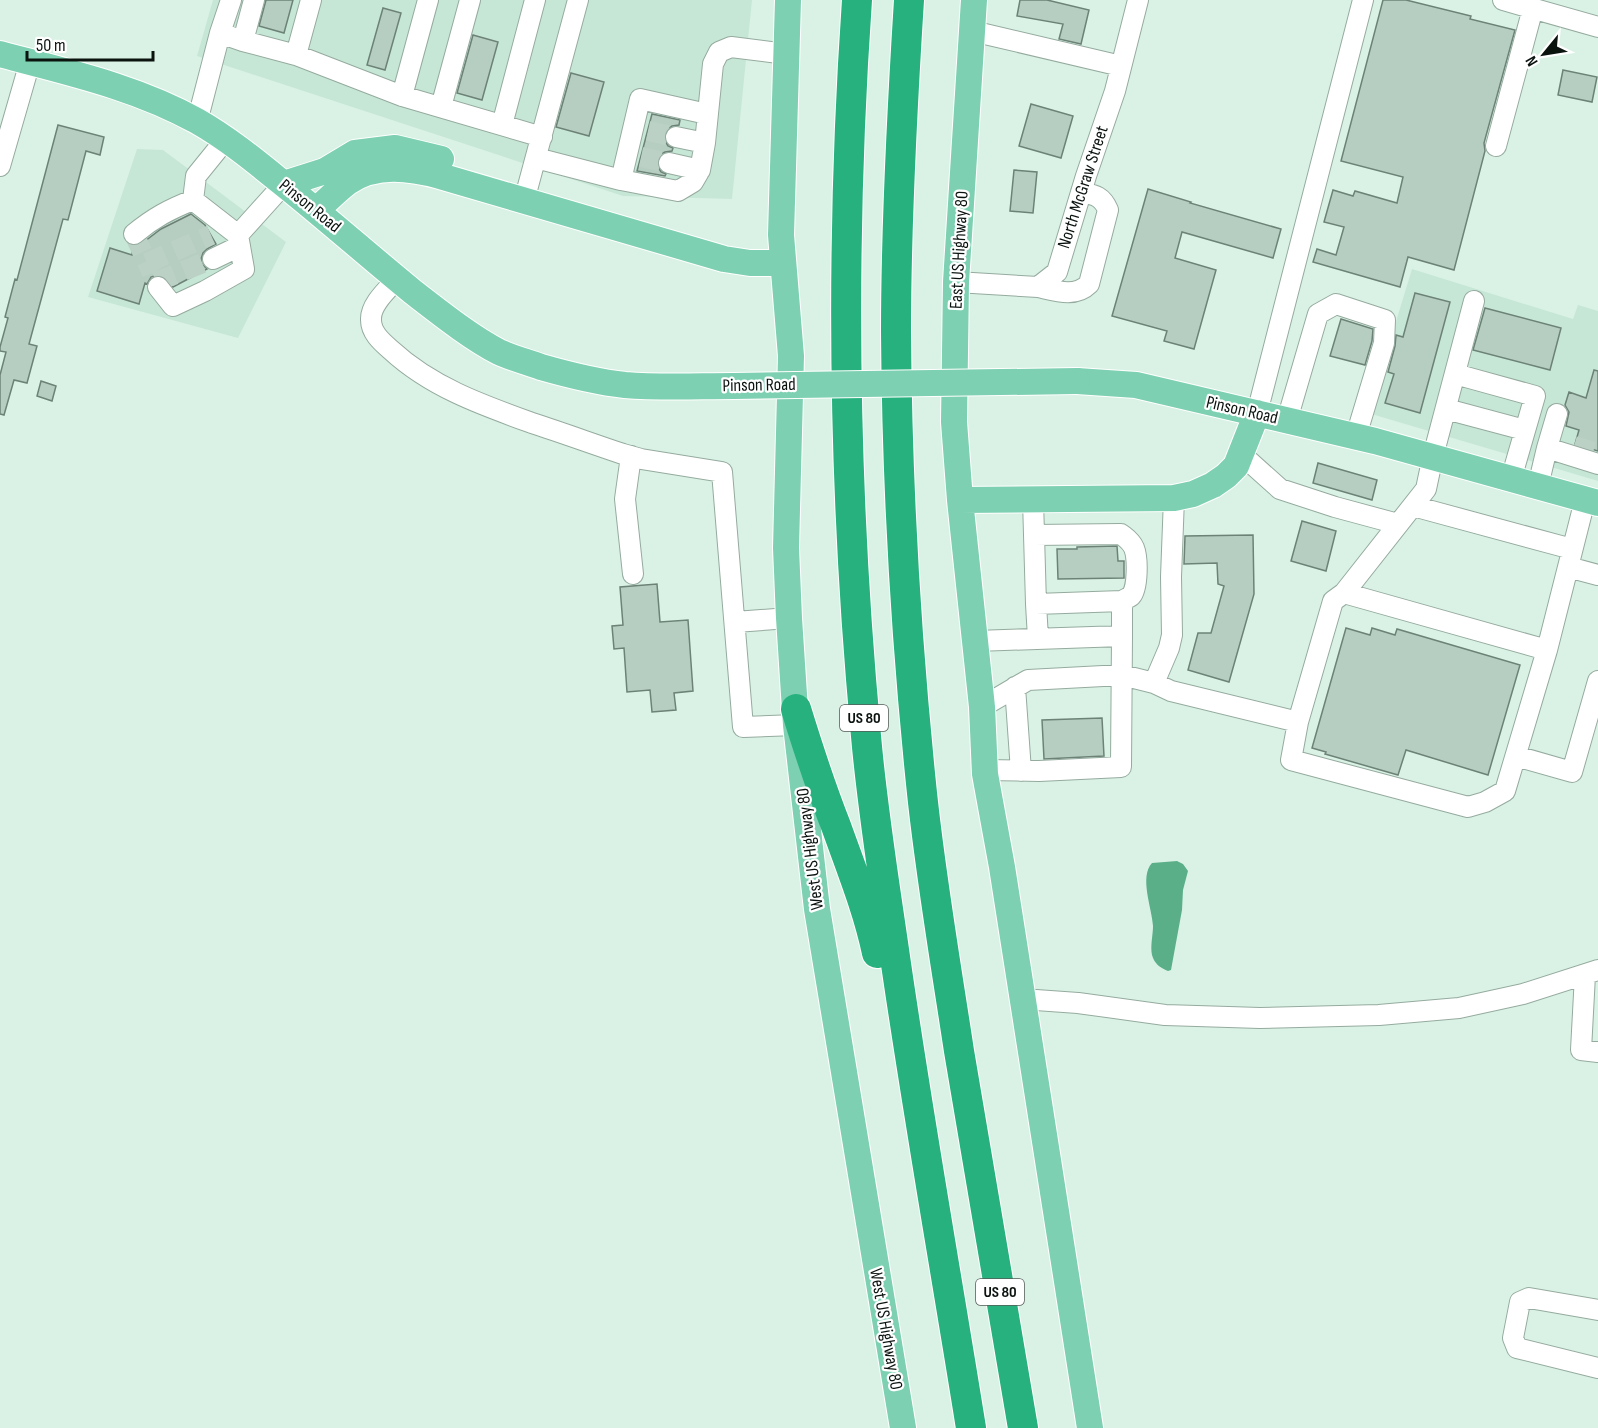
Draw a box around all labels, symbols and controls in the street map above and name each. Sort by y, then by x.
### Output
scale bar [27,24,153,62]
north arrow [1514,24,1574,84]
text: 50 m [36,35,66,56]
text: N [1522,52,1543,69]
street label: North McGraw Street [1053,123,1113,251]
street label: Pinson Road [275,175,345,237]
street label: East US Highway 80 [945,190,973,310]
street label: Pinson Road [722,374,796,396]
street label: Pinson Road [1204,392,1280,428]
road number: US 80 [840,705,888,731]
street label: West US Highway 80 [792,787,828,911]
street label: West US Highway 80 [865,1267,907,1391]
road number: US 80 [976,1279,1024,1305]

